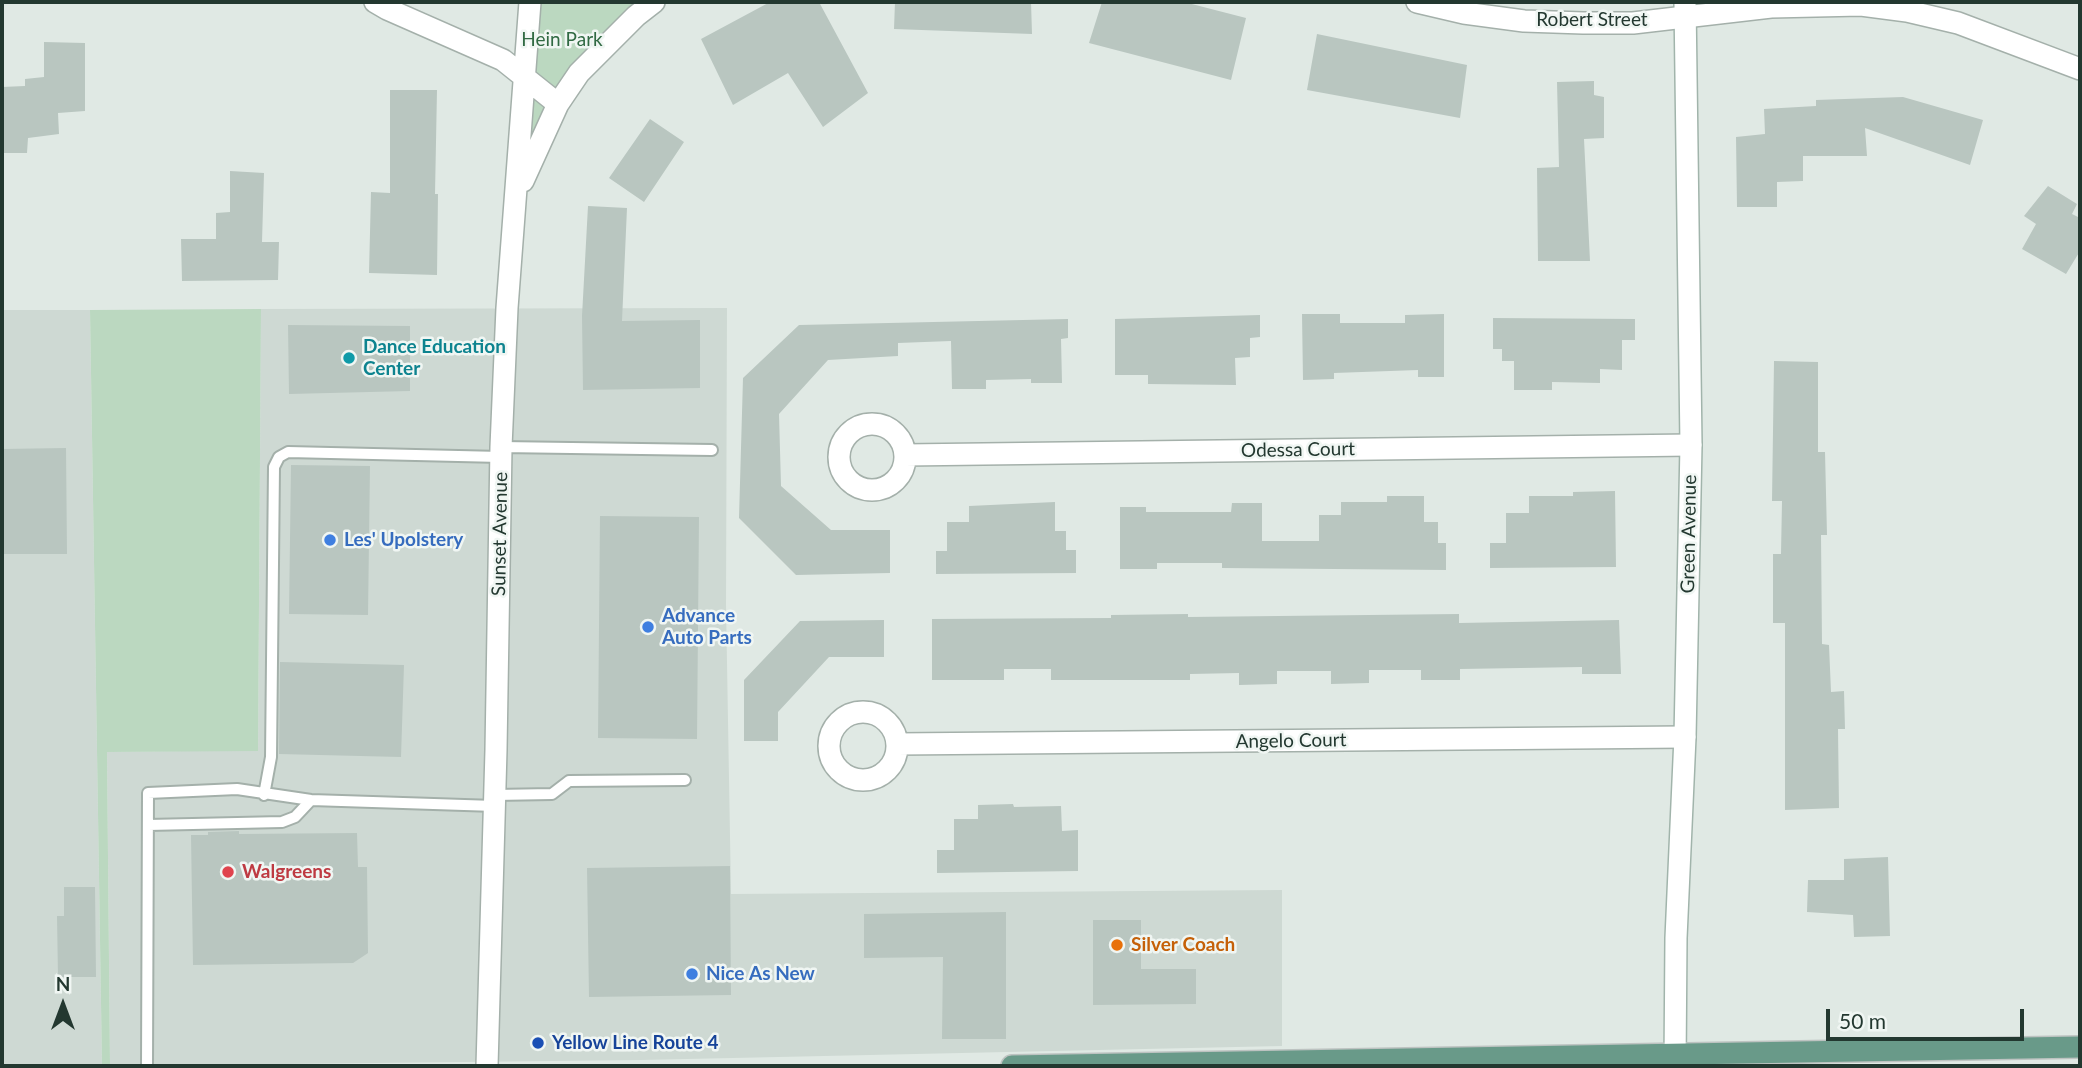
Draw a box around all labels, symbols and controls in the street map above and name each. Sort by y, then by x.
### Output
street label: Robert Street [1536,9,1648,31]
park label: Hein Park [521,29,603,51]
place label: Dance Education Center [363,336,506,380]
marker: Dance Education Center [341,350,357,366]
street label: Odessa Court [1241,438,1355,462]
street label: Sunset Avenue [488,472,512,596]
street label: Green Avenue [1677,474,1701,594]
place label: Les' Upolstery [344,529,463,551]
marker: Les' Upolstery [322,532,338,548]
place label: Advance Auto Parts [662,605,752,649]
marker: Advance Auto Parts [640,619,656,635]
street label: Angelo Court [1235,729,1347,753]
place label: Walgreens [242,861,331,883]
marker: Walgreens [220,864,236,880]
place label: Silver Coach [1131,934,1235,956]
marker: Silver Coach [1109,937,1125,953]
place label: Nice As New [706,963,815,985]
marker: Nice As New [684,966,700,982]
north arrow [28,970,98,1040]
text: N [56,972,70,995]
scale bar [1830,995,2028,1038]
text: 50 m [1839,1008,1886,1033]
place label: Yellow Line Route 4 [552,1032,719,1054]
marker: Yellow Line Route 4 [530,1035,546,1051]

